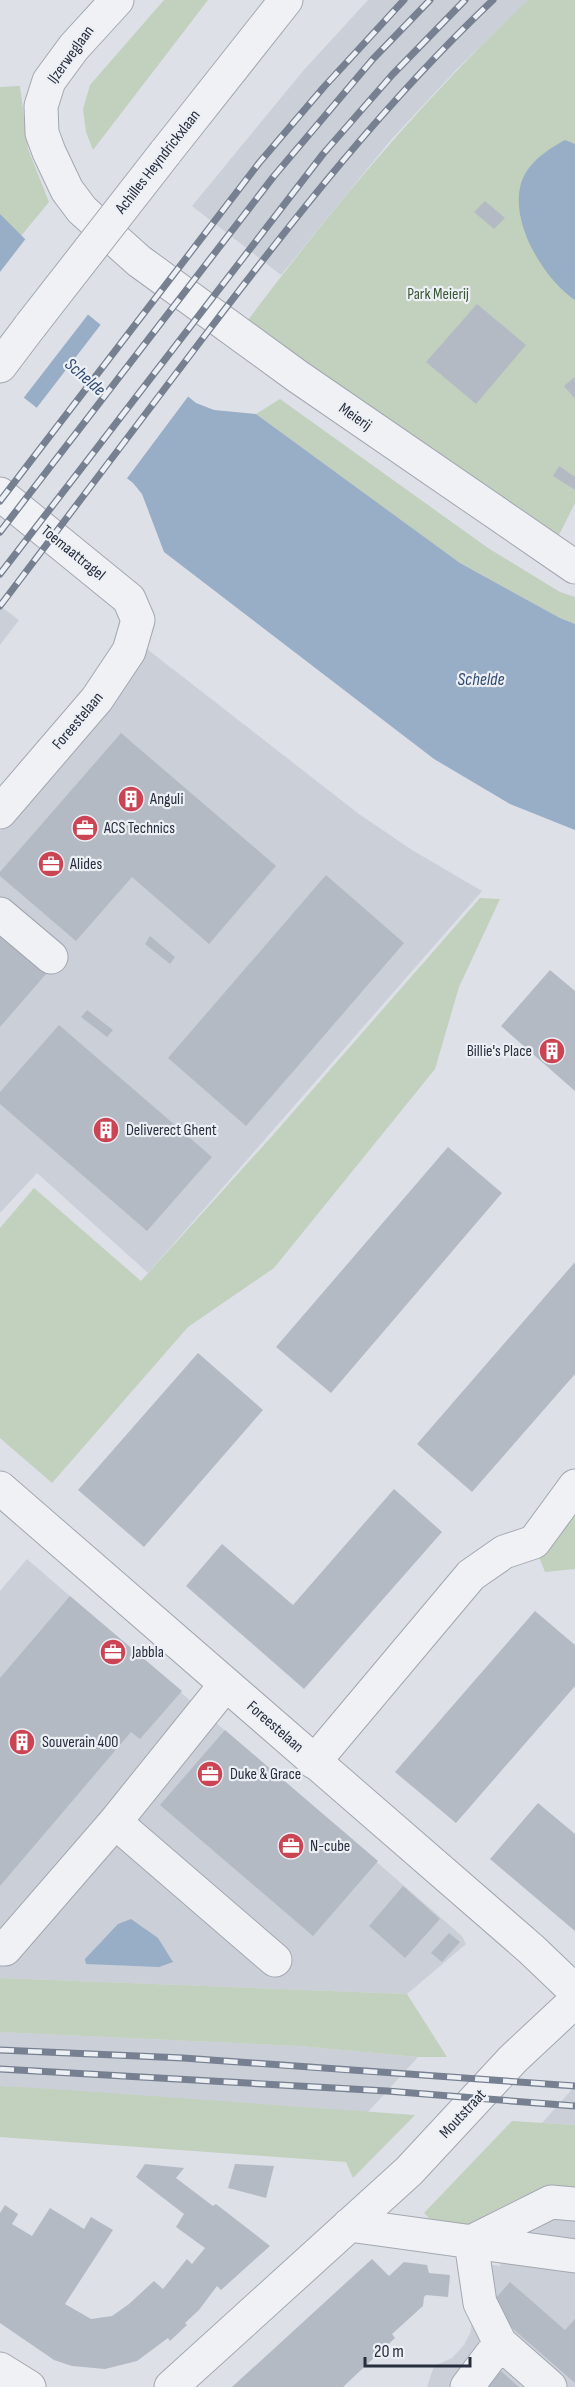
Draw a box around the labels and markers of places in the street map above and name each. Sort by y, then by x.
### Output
building icon: Anguli [116,784,146,814]
place label: Anguli [149,790,183,809]
office icon: ACS Technics [70,813,100,843]
place label: ACS Technics [103,819,175,838]
office icon: Alides [36,849,66,879]
place label: Alides [69,855,102,874]
building icon: Billie's Place [537,1036,567,1066]
place label: Billie's Place [467,1042,532,1061]
building icon: Deliverect Ghent [91,1115,121,1145]
place label: Deliverect Ghent [126,1121,217,1140]
office icon: Jabbla [98,1637,128,1667]
place label: Jabbla [131,1643,164,1662]
building icon: Souverain 400 [7,1727,37,1757]
place label: Souverain 400 [42,1733,119,1752]
office icon: Duke & Grace [195,1759,225,1789]
place label: Duke & Grace [230,1765,301,1784]
office icon: N-cube [276,1831,306,1861]
place label: N-cube [310,1837,350,1856]

